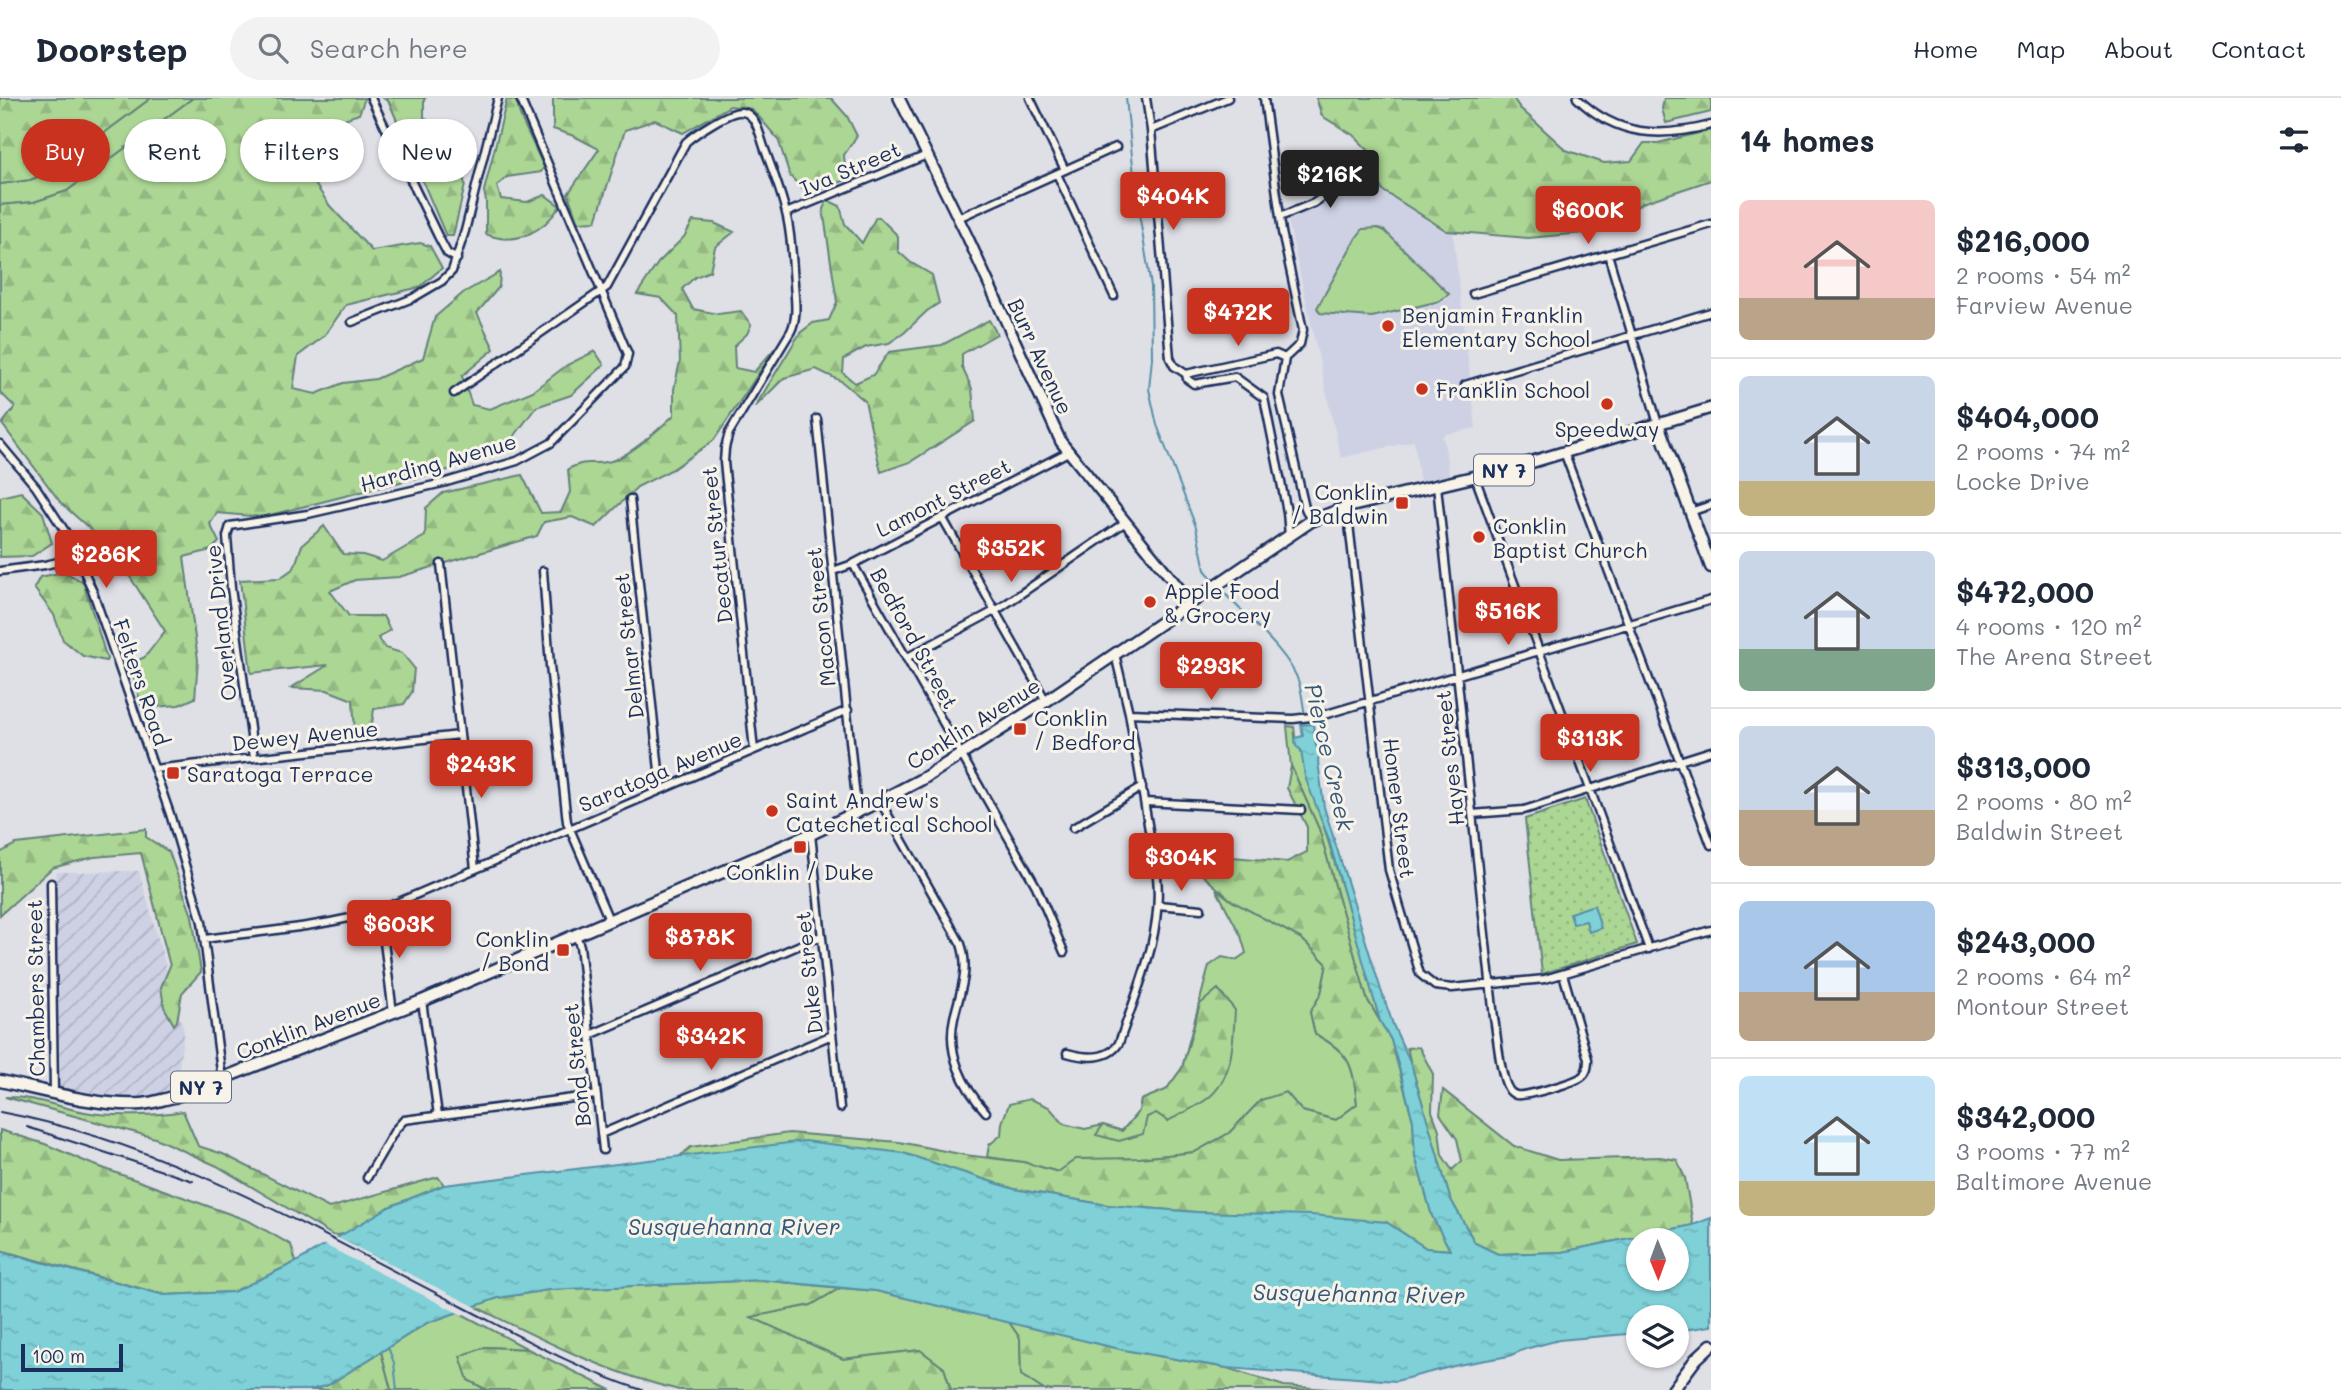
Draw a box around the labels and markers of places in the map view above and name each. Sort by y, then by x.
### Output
pin: $216K [1281,150,1379,210]
pin: $404K [1124,172,1222,232]
pin: $600K [1539,186,1637,246]
pin: $472K [1189,288,1287,348]
place label: Benjamin Franklin Elementary School [1402,301,1590,352]
marker: Benjamin Franklin Elementary School [1380,318,1396,334]
place label: Franklin School [1436,376,1590,403]
marker: Franklin School [1414,381,1430,397]
marker: Speedway [1599,396,1615,412]
place label: Speedway [1555,415,1659,442]
place label: Conklin / Baldwin [1291,478,1388,529]
marker: Conklin / Baldwin [1394,495,1410,511]
place label: Conklin Baptist Church [1493,512,1647,563]
pin: $352K [962,524,1060,584]
marker: Conklin Baptist Church [1471,529,1487,545]
pin: $286K [57,531,155,590]
place label: Apple Food & Grocery [1164,577,1279,628]
pin: $516K [1459,588,1557,647]
marker: Apple Food & Grocery [1142,594,1158,610]
pin: $293K [1162,642,1260,702]
place label: Conklin / Bedford [1034,704,1136,755]
pin: $313K [1541,714,1639,774]
marker: Conklin / Bedford [1012,721,1028,737]
pin: $243K [432,740,530,800]
place label: Saratoga Terrace [187,760,373,787]
marker: Saratoga Terrace [165,765,181,781]
place label: Saint Andrew's Catechetical School [786,786,993,837]
marker: Saint Andrew's Catechetical School [764,803,780,819]
pin: $304K [1132,834,1230,893]
marker: Conklin / Duke [792,839,808,855]
place label: Conklin / Duke [726,858,874,885]
pin: $603K [350,900,448,960]
pin: $878K [651,914,749,973]
place label: Conklin / Bond [475,925,549,976]
marker: Conklin / Bond [555,942,571,958]
pin: $342K [662,1012,760,1072]

